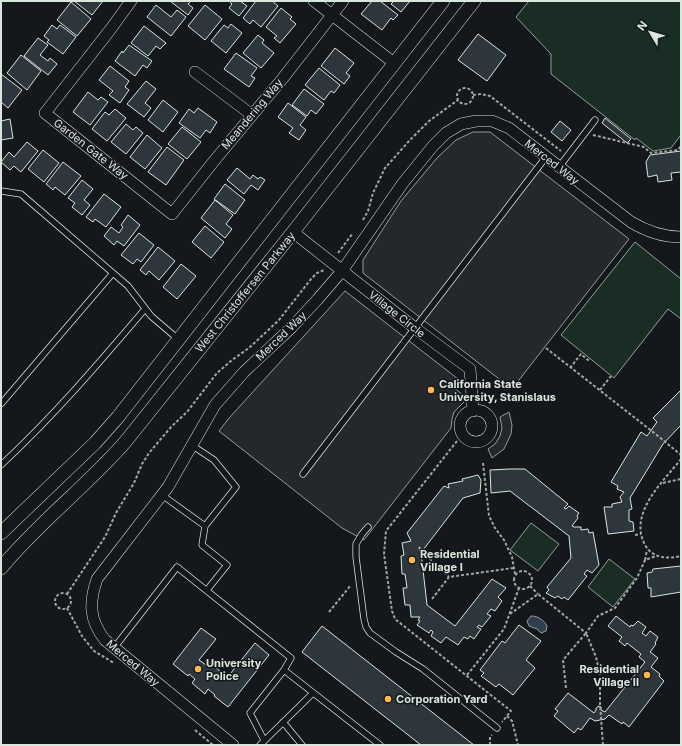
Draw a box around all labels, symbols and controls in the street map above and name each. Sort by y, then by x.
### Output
north arrow [630,12,670,52]
text: N [634,18,650,33]
street label: Meandering Way [218,76,286,152]
street label: Garden Gate Way [51,115,131,183]
street label: Merced Way [522,136,582,188]
street label: West Christoffersen Parkway [192,229,298,355]
street label: Village Circle [366,288,428,340]
street label: Merced Way [253,308,309,364]
place label: California State University, Stanislaus [439,377,556,404]
marker: California State University, Stanislaus [426,385,436,395]
place label: Residential Village I [420,547,480,574]
marker: Residential Village I [407,555,417,565]
street label: Merced Way [103,637,163,689]
place label: University Police [206,656,262,683]
place label: Residential Village II [580,662,639,689]
marker: University Police [193,664,203,674]
marker: Residential Village II [642,670,652,680]
place label: Corporation Yard [396,692,488,706]
marker: Corporation Yard [383,694,393,704]

